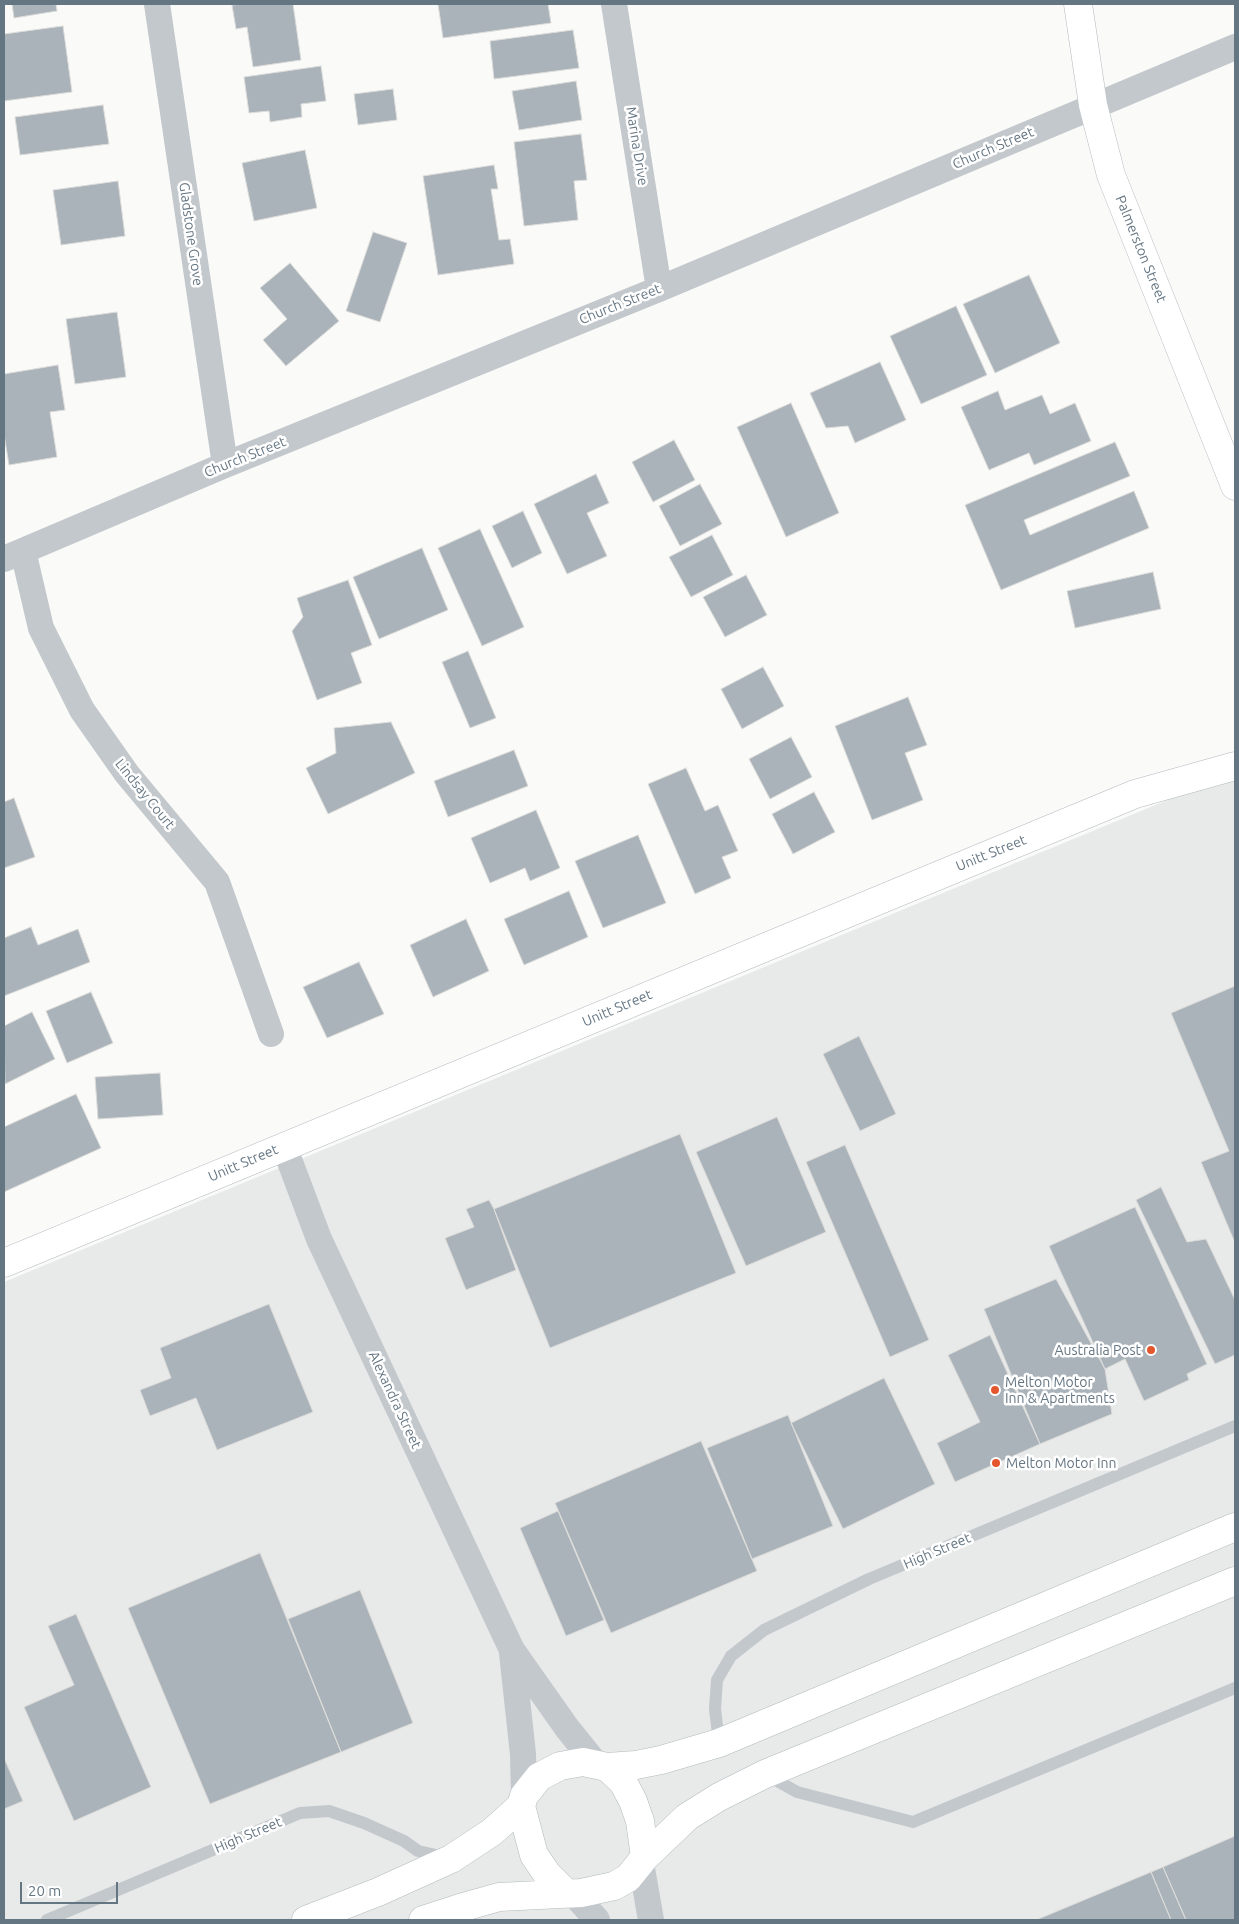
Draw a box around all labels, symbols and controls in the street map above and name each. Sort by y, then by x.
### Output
street label: Marina Drive [622,105,652,187]
street label: Church Street [950,123,1036,173]
street label: Gladstone Grove [175,181,207,287]
street label: Palmerston Street [1112,193,1170,305]
street label: Church Street [577,280,663,328]
street label: Church Street [202,433,288,481]
street label: Lindsay Court [112,755,178,833]
street label: Unitt Street [953,831,1029,875]
street label: Unitt Street [580,986,654,1030]
street label: Unitt Street [206,1141,280,1185]
place label: Australia Post [1054,1342,1141,1358]
marker: Australia Post [1145,1344,1157,1356]
street label: Alexandra Street [365,1349,425,1451]
place label: Melton Motor Inn & Apartments [1005,1374,1115,1406]
marker: Melton Motor Inn & Apartments [989,1384,1001,1396]
place label: Melton Motor Inn [1006,1455,1117,1471]
marker: Melton Motor Inn [990,1457,1002,1469]
street label: High Street [901,1529,973,1573]
street label: High Street [212,1813,284,1857]
scale bar [22,1872,120,1904]
text: 20 m [28,1882,61,1899]

